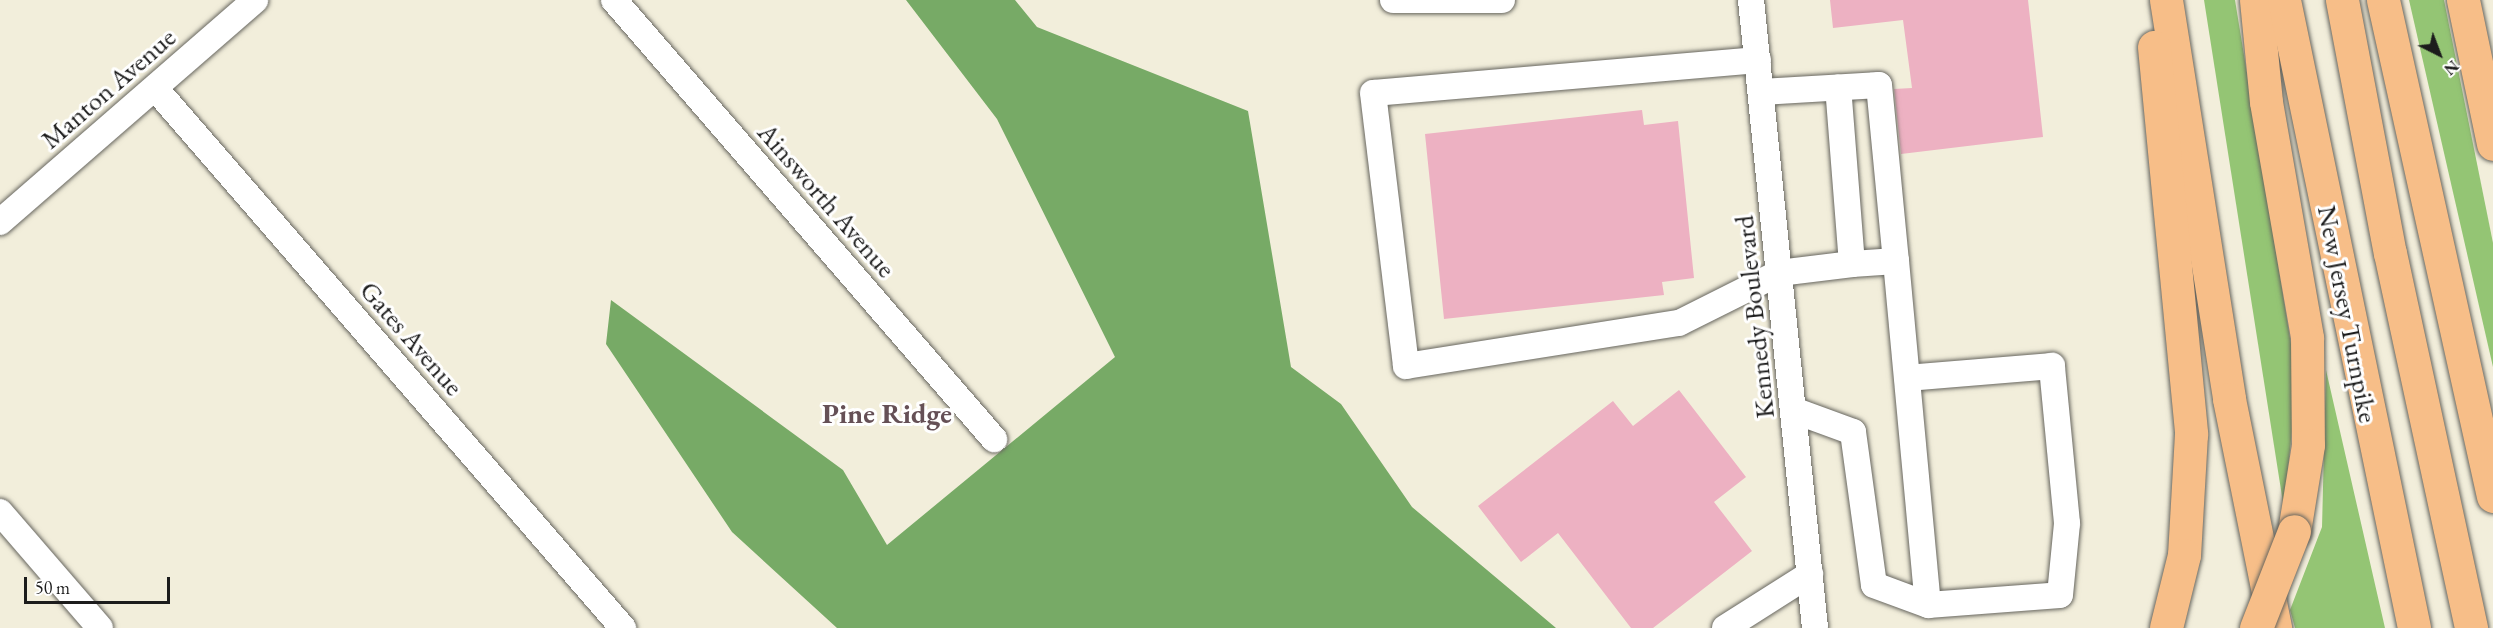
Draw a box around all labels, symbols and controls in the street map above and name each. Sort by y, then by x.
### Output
street label: Manton Avenue [34,21,182,155]
north arrow [2409,24,2469,84]
text: N [2440,56,2463,80]
street label: Ainsworth Avenue [751,116,903,284]
street label: New Jersey Turnpike [2311,203,2385,425]
street label: Kennedy Boulevard [1727,214,1781,420]
street label: Gates Avenue [353,274,471,402]
district label: Pine Ridge [822,396,952,430]
scale bar [27,565,172,603]
text: 50 m [35,576,70,599]

